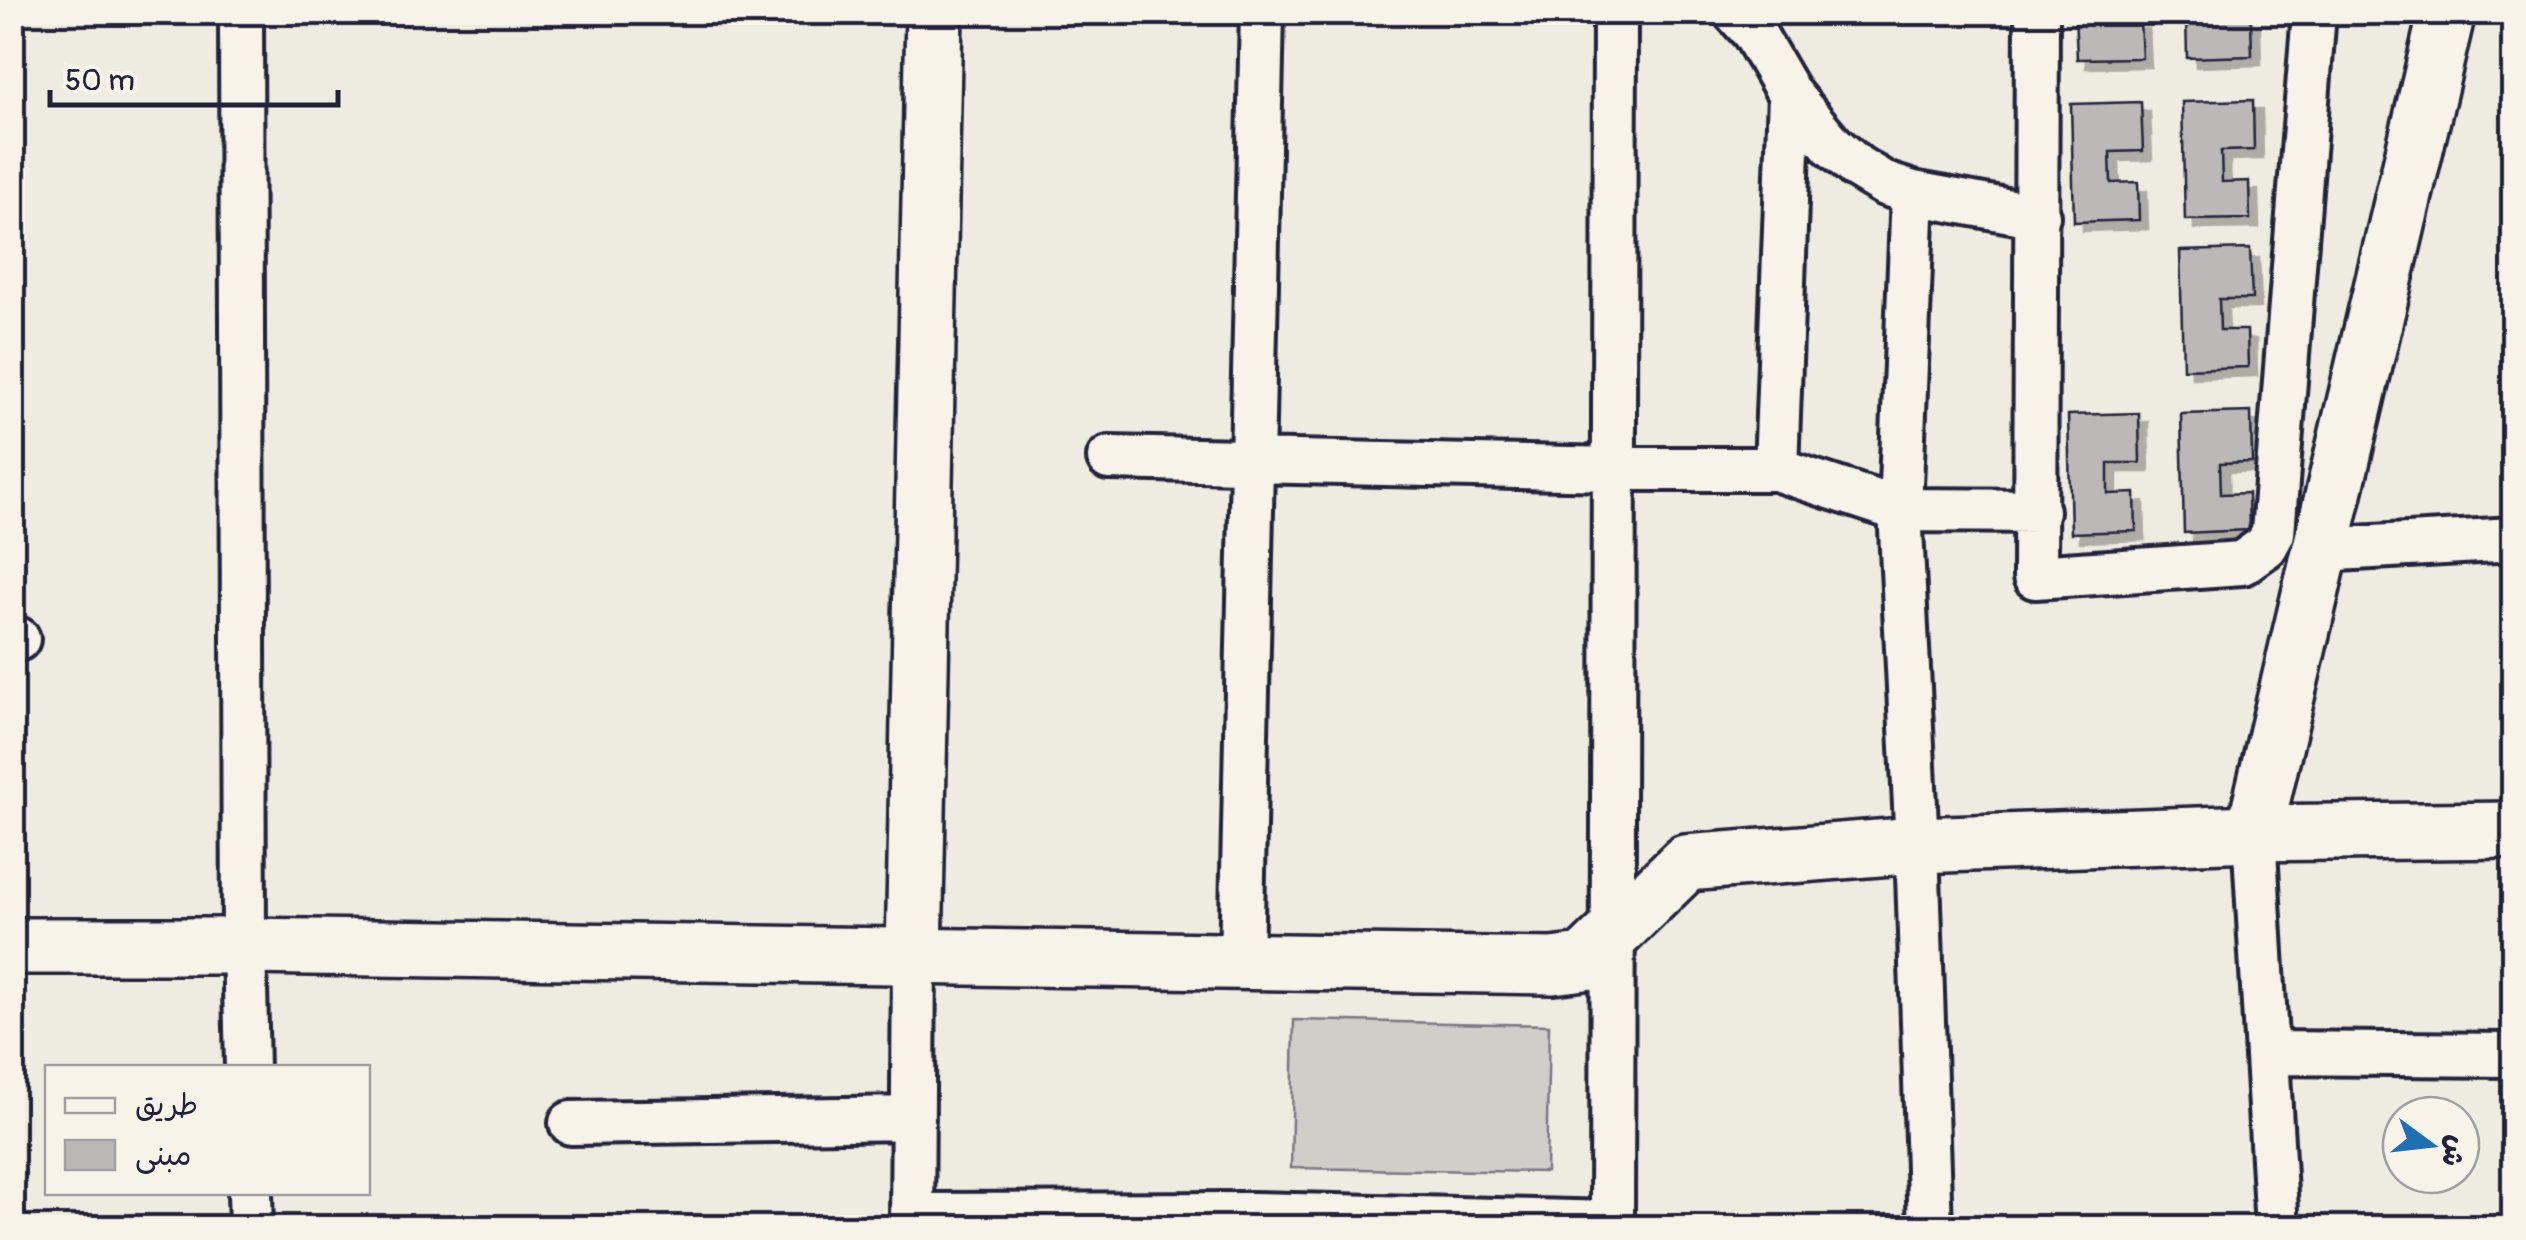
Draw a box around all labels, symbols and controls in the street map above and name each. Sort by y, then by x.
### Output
scale bar [50,45,338,107]
text: 50 m [65,62,135,99]
legend [45,1065,370,1195]
text: طريق [135,1087,198,1124]
north arrow [2381,1095,2481,1195]
text: ش [2433,1132,2475,1170]
text: مبنى [135,1137,191,1174]

